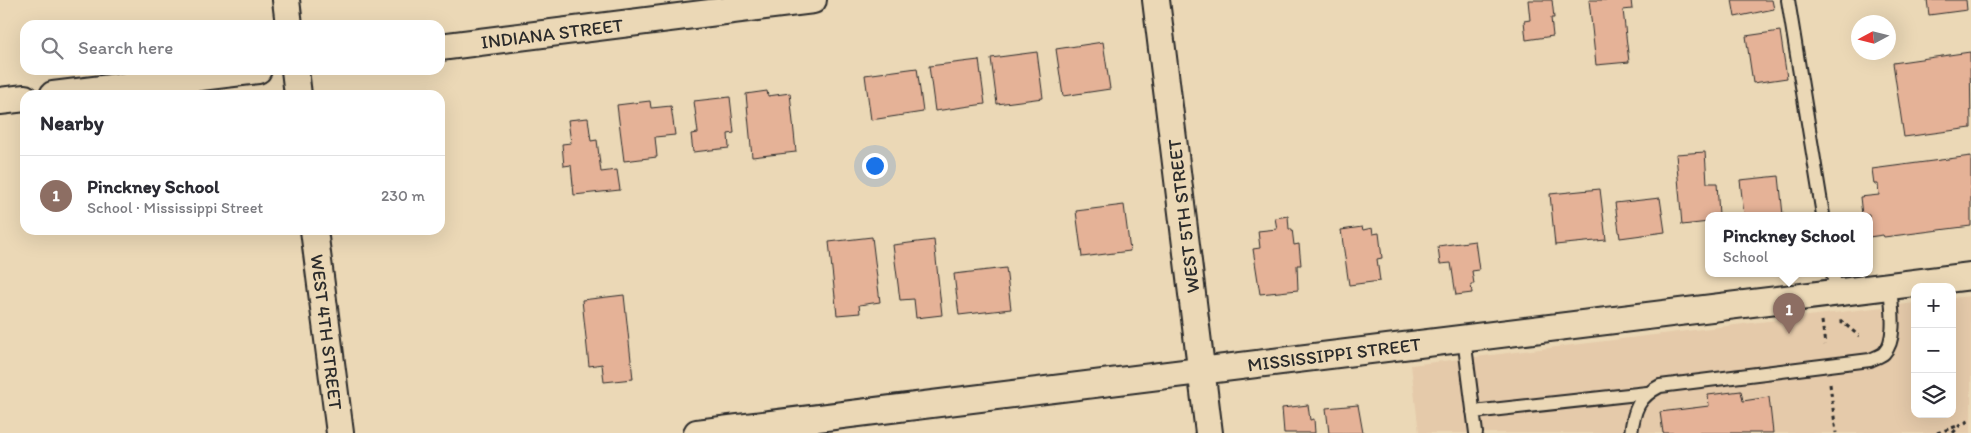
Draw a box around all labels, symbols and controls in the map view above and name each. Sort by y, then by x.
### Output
street label: INDIANA STREET [480,13,625,54]
north arrow [1851,15,1896,60]
search box [20,20,445,75]
icon: search [38,34,66,62]
text: Search here [78,36,173,59]
text: Nearby [40,110,104,135]
street label: WEST 5TH STREET [1163,137,1204,294]
your location [862,153,888,179]
text: Pinckney School [87,175,219,198]
text: 1 [52,186,60,205]
text: 230 m [381,186,425,205]
text: School · Mississippi Street [87,198,263,217]
popup [1705,212,1873,277]
text: Pinckney School [1723,224,1855,247]
text: School [1723,247,1768,266]
street label: WEST 4TH STREET [306,253,348,412]
map controls [1911,283,1956,418]
button: + [1911,283,1956,328]
pin: 1 [1773,293,1805,334]
button: − [1911,328,1956,373]
street label: MISSISSIPPI STREET [1246,332,1423,377]
button: layers [1911,373,1956,418]

